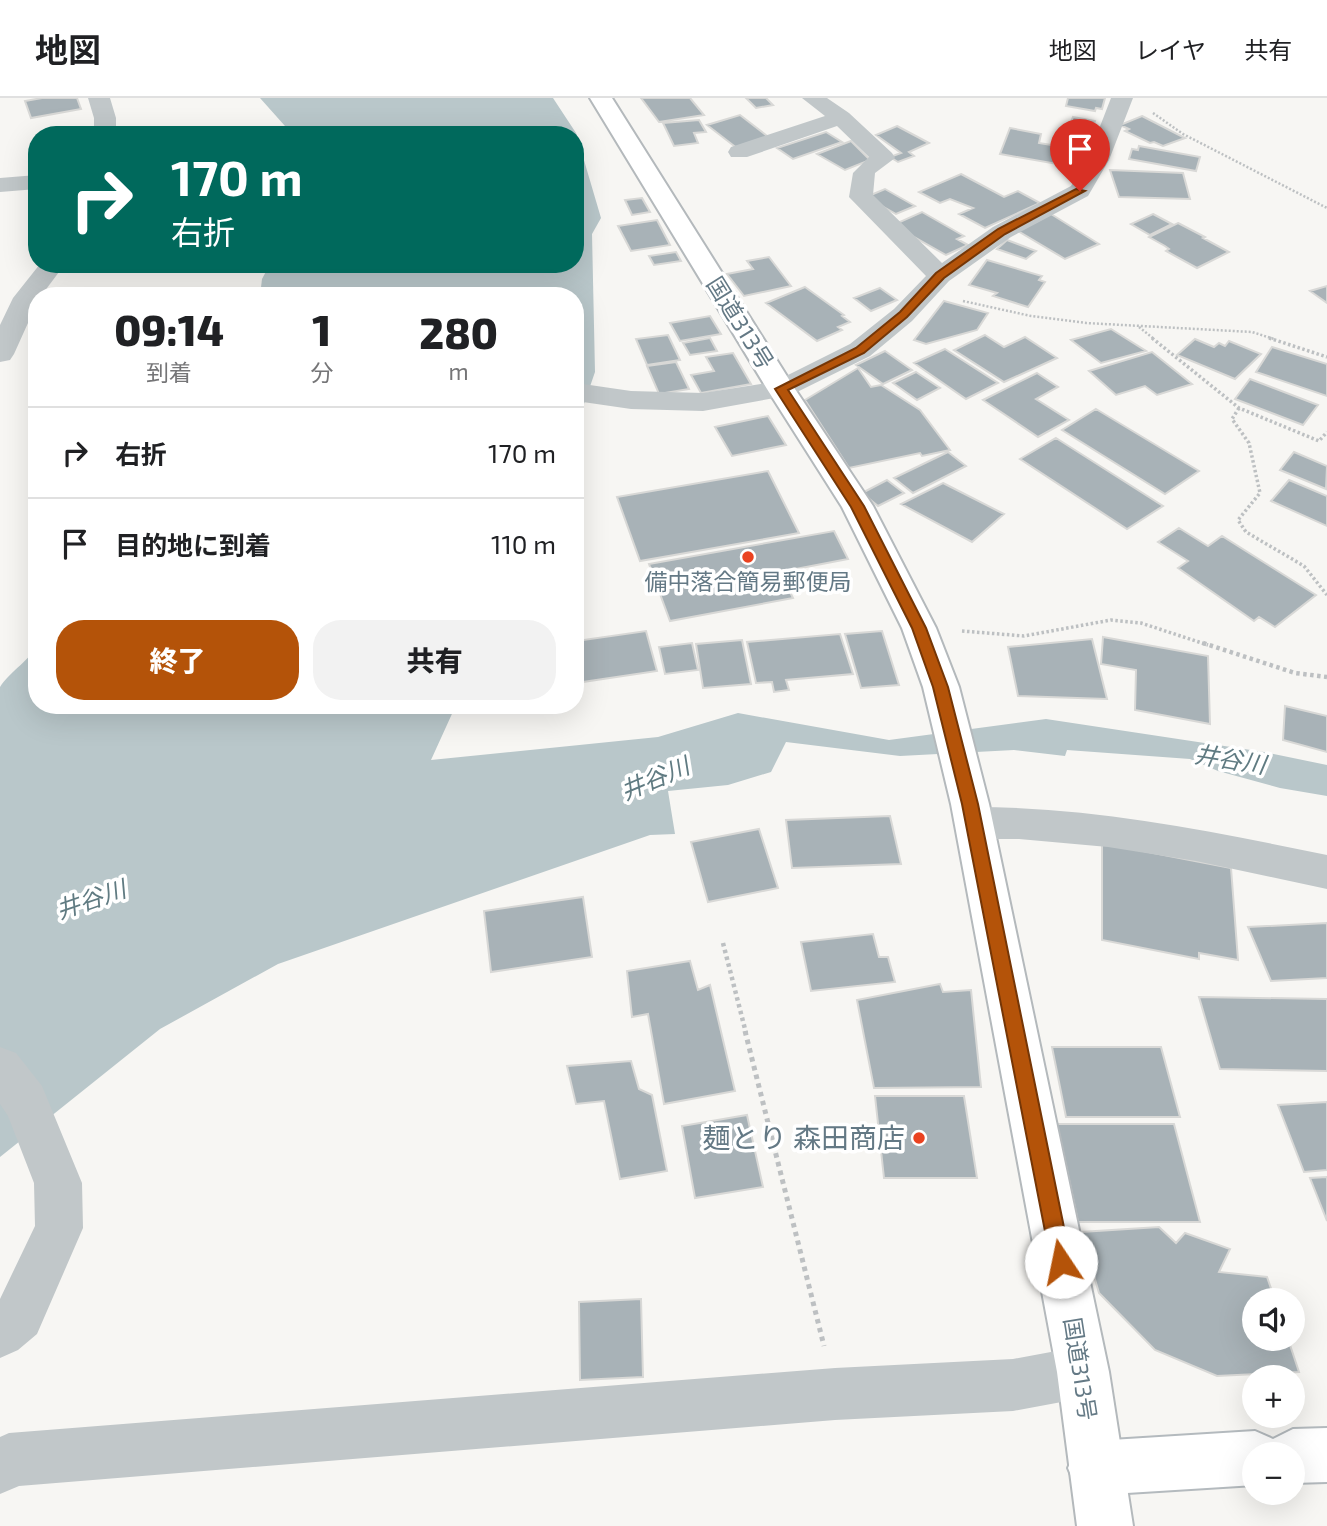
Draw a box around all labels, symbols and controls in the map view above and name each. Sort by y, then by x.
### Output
text: 地図 [35,29,101,69]
text: 地図 [1049,35,1097,64]
text: レイヤ [1135,35,1206,64]
text: 共有 [1244,35,1292,64]
pin [1050,119,1110,191]
icon: arrive [1061,130,1099,168]
text: 170 m [171,147,303,206]
icon: right [56,154,147,245]
text: 右折 [171,212,235,250]
street label: 国道313号 [701,271,780,374]
text: 09:14 [114,304,224,354]
text: 1 [312,304,331,354]
text: 280 [419,307,498,357]
text: m [448,357,469,385]
text: 到着 [146,358,192,386]
text: 分 [310,358,333,386]
icon: right [56,434,94,472]
text: 170 m [488,437,556,468]
text: 右折 [115,438,167,469]
icon: arrive [56,525,94,563]
text: 110 m [491,528,556,559]
text: 目的地に到着 [115,529,271,560]
marker: 備中落合簡易郵便局 [740,549,756,565]
place label: 備中落合簡易郵便局 [645,567,852,595]
button: 終了 [56,620,299,700]
button: 共有 [313,620,556,700]
water label: 井谷川 [1192,739,1271,779]
water label: 井谷川 [616,749,696,805]
water label: 井谷川 [52,872,132,924]
place label: 麺とり 森田商店 [703,1120,905,1154]
marker: 麺とり 森田商店 [911,1130,927,1146]
position arrow [1024,1225,1098,1299]
map controls [1242,1288,1305,1505]
button: sound [1242,1288,1305,1351]
street label: 国道313号 [1059,1315,1103,1422]
button: + [1242,1365,1305,1428]
button: − [1242,1442,1305,1505]

